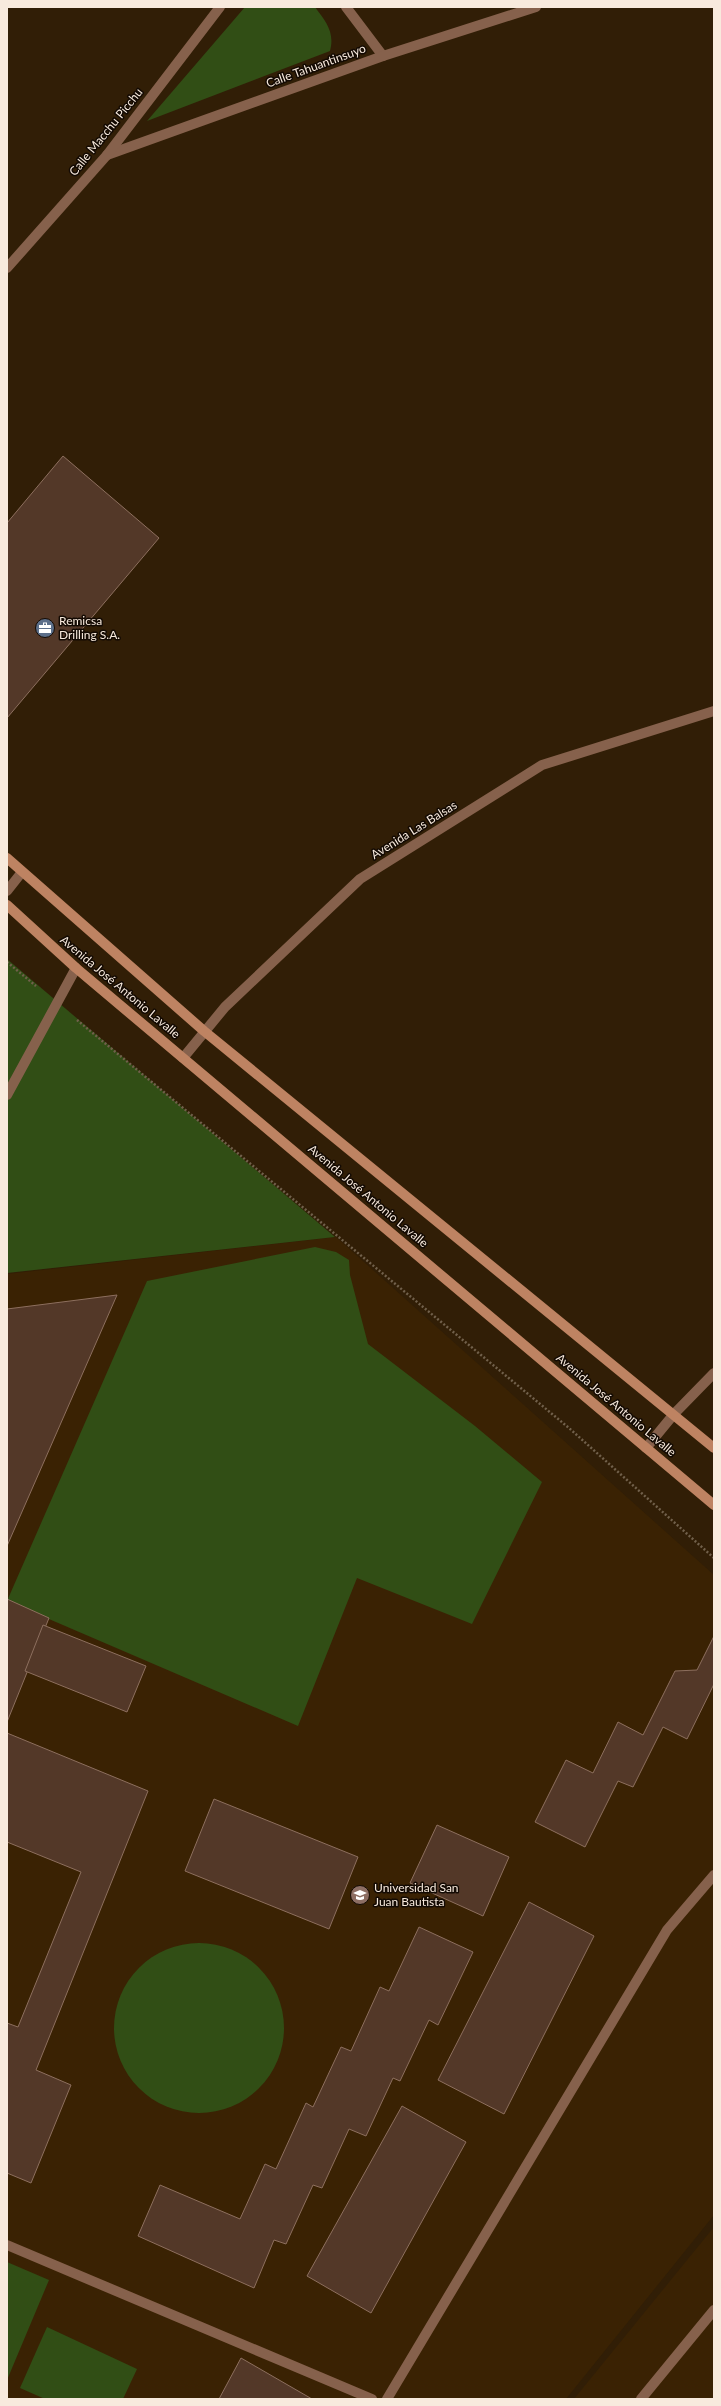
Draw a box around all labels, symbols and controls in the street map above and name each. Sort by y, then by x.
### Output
street label: Calle Tahuantinsuyo [264,40,368,91]
street label: Calle Macchu Picchu [66,85,146,179]
place label: Remicsa Drilling S.A. [59,613,120,642]
office icon: Remicsa Drilling S.A. [34,617,56,639]
street label: Avenida Las Balsas [368,797,459,862]
street label: Avenida José Antonio Lavalle [57,932,183,1041]
street label: Avenida José Antonio Lavalle [305,1141,431,1250]
street label: Avenida José Antonio Lavalle [553,1350,679,1459]
place label: Universidad San Juan Bautista [374,1880,459,1909]
school or university icon: Universidad San Juan Bautista [349,1884,371,1906]

